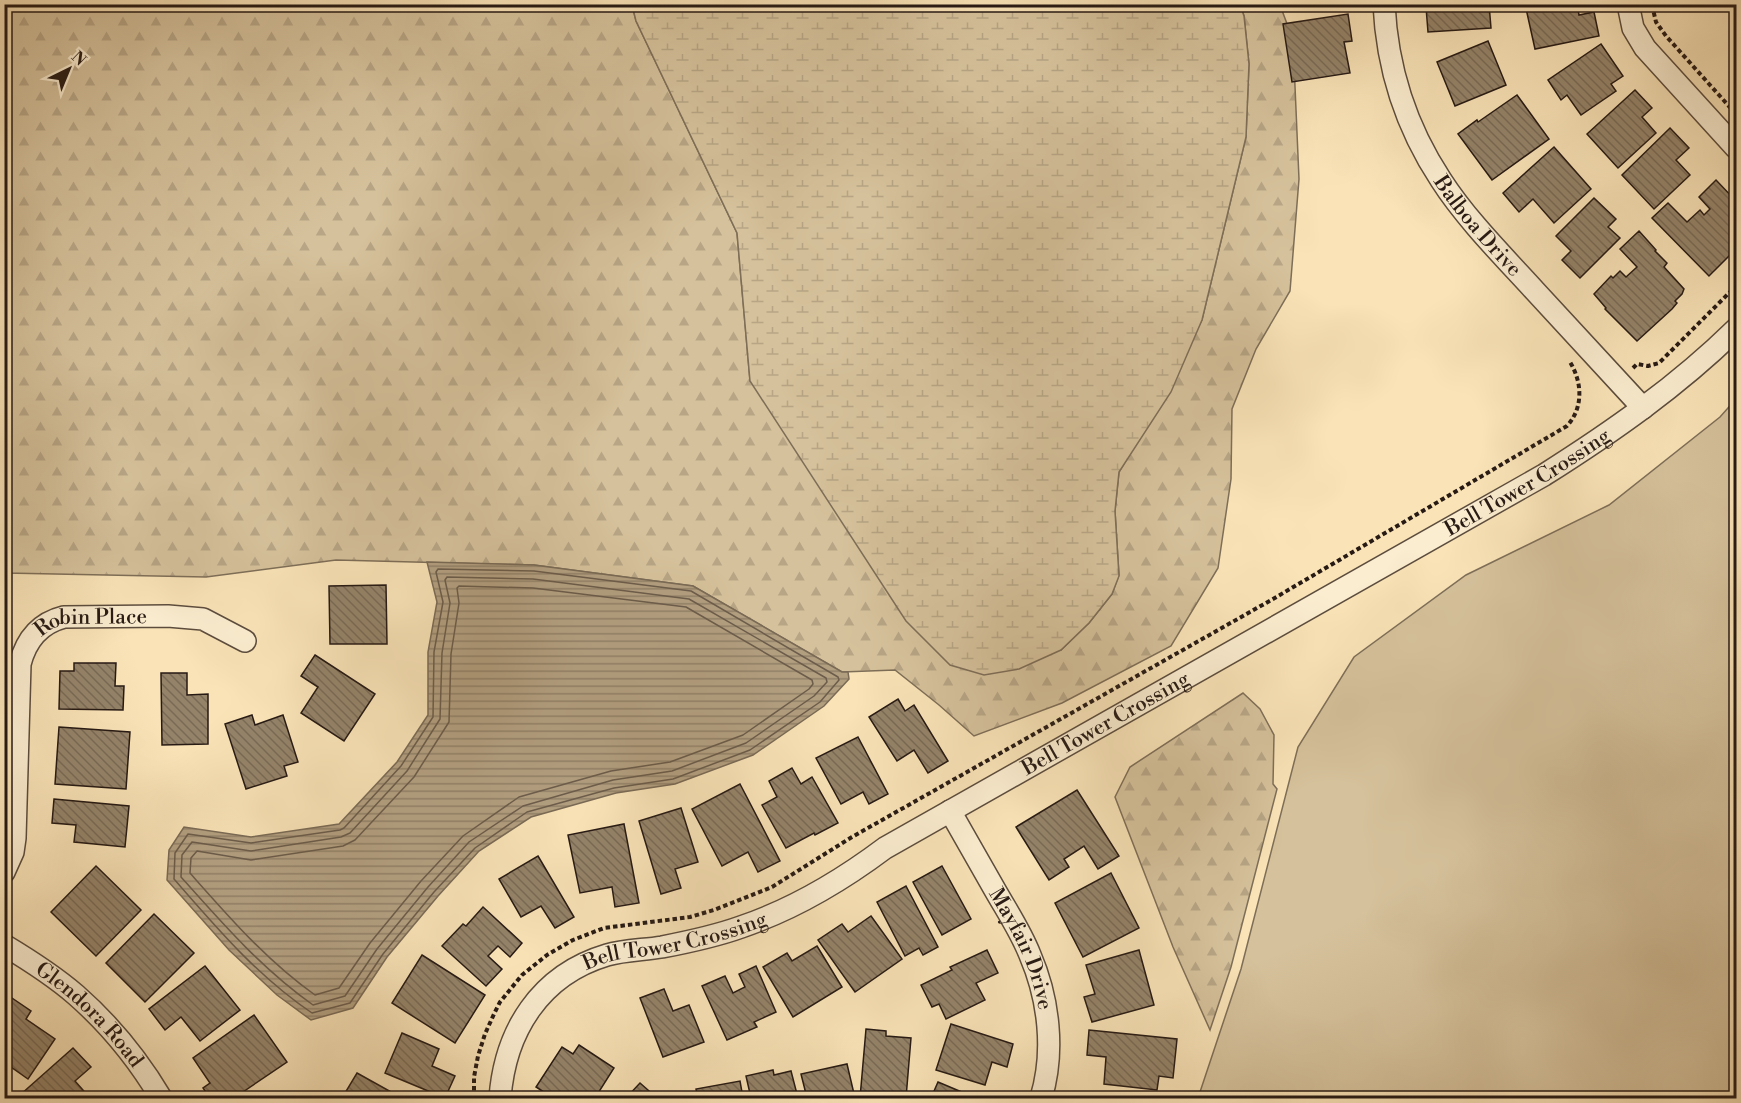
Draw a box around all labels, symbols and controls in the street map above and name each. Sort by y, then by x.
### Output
north arrow [39,39,99,99]
text: N [67,47,90,71]
street label: Balboa Drive [1427,170,1527,282]
street label: Bell Tower Crossing [1439,423,1616,543]
street label: Robin Place [29,604,147,643]
street label: Bell Tower Crossing [1016,666,1194,782]
street label: Mayfair Drive [983,883,1058,1012]
street label: Bell Tower Crossing [578,907,771,977]
street label: Glendora Road [30,957,149,1073]

